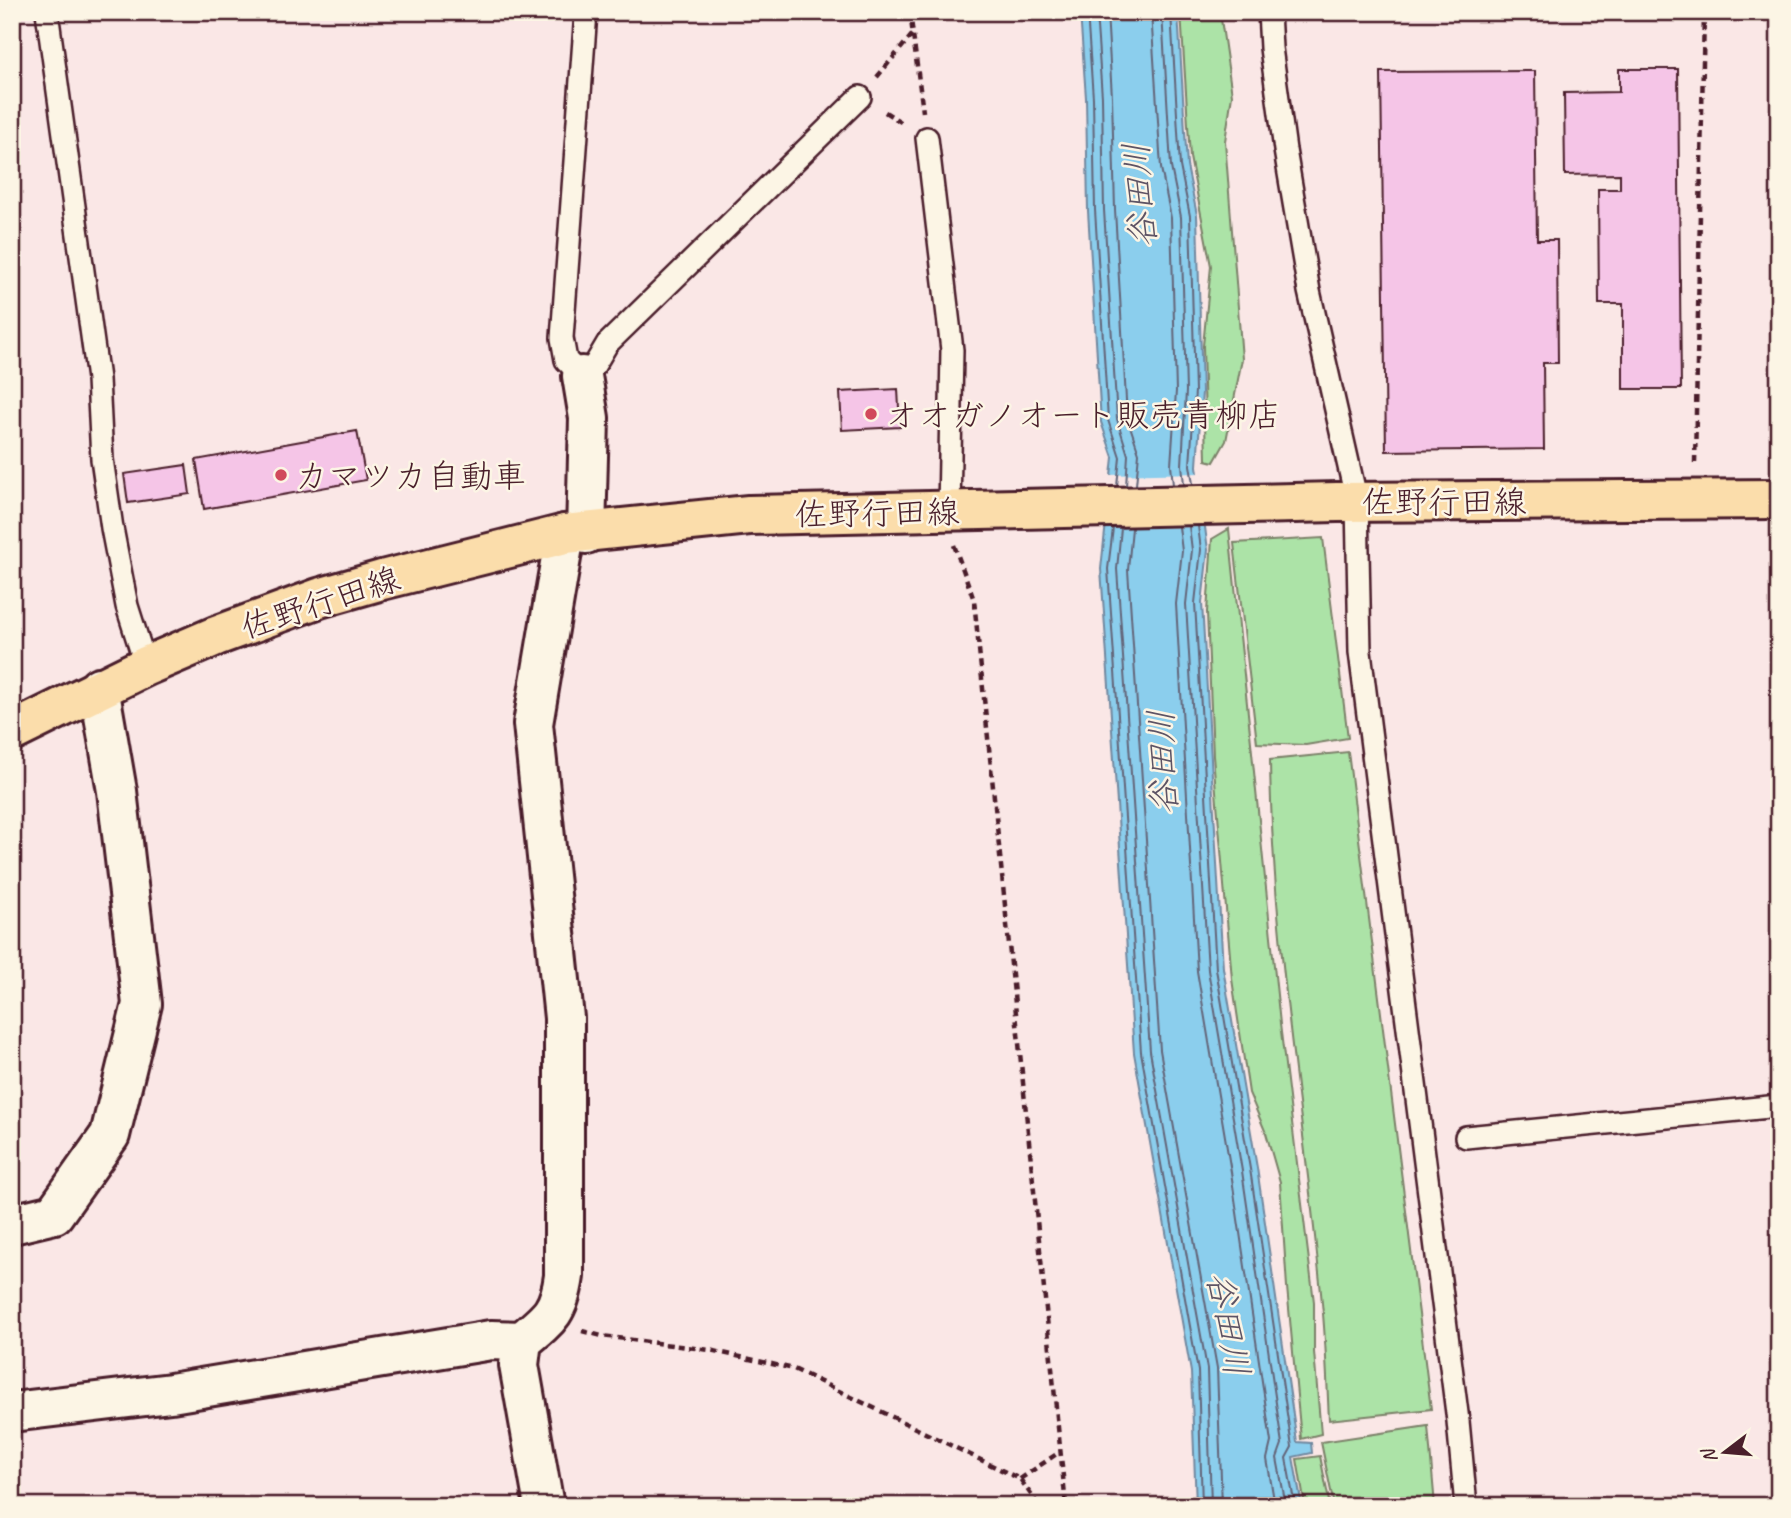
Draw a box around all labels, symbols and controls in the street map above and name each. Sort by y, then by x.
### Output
water label: 谷田川 [1113,141,1166,249]
place label: オオガノオート販売青柳店 [885,394,1281,436]
marker: オオガノオート販売青柳店 [863,406,879,422]
place label: カマツカ自動車 [295,455,526,497]
marker: カマツカ自動車 [273,467,289,483]
street label: 佐野行田線 [1362,481,1527,523]
street label: 佐野行田線 [794,491,960,535]
street label: 佐野行田線 [235,557,405,648]
water label: 谷田川 [1138,709,1187,815]
water label: 谷田川 [1197,1268,1260,1380]
north arrow [1690,1416,1760,1486]
text: N [1696,1444,1723,1465]

